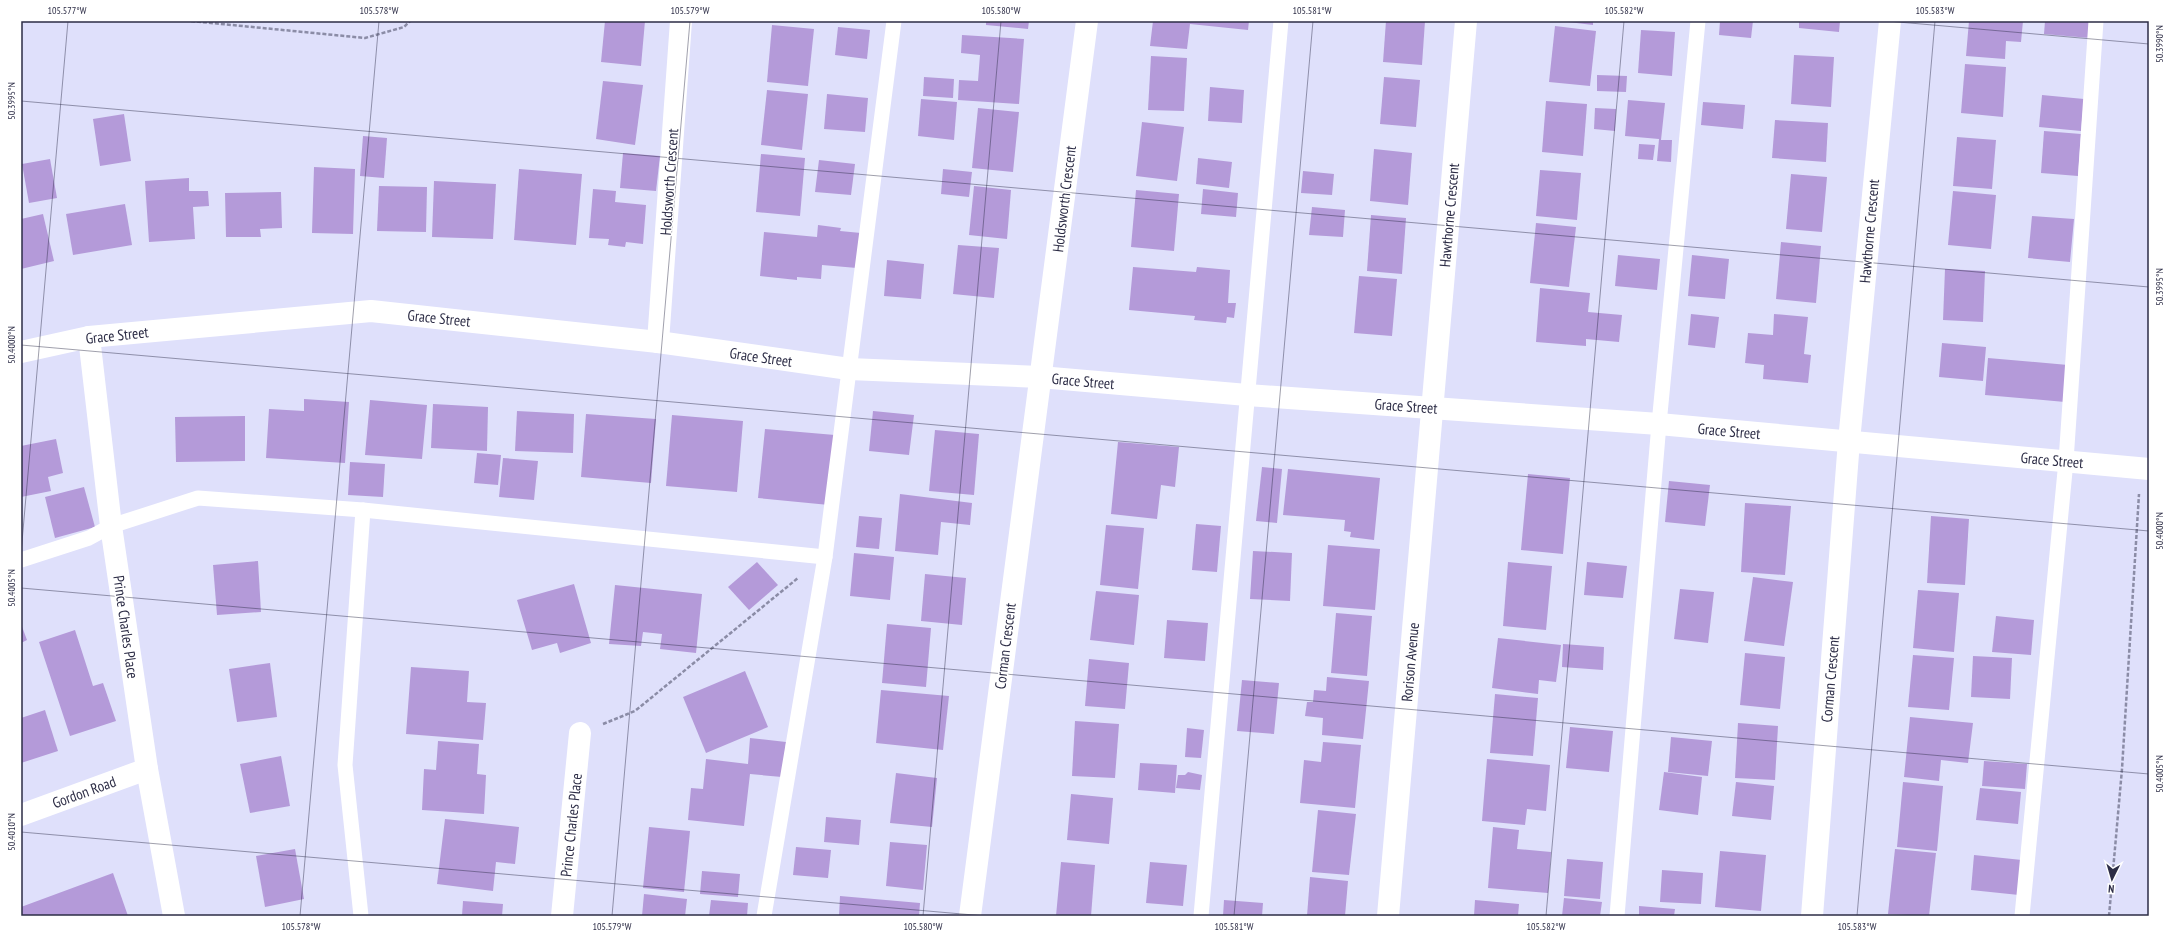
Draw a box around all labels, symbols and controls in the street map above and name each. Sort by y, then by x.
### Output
text: 105.577°W [48,4,87,17]
text: 105.578°W [360,4,399,17]
text: 105.579°W [671,4,710,17]
text: 105.580°W [982,4,1021,17]
text: 105.581°W [1293,4,1332,17]
text: 105.582°W [1605,4,1644,17]
text: 105.583°W [1916,4,1955,17]
text: 50.3990°N [2153,25,2166,63]
text: 50.3995°N [5,82,18,120]
street label: Holdsworth Crescent [656,128,682,236]
street label: Holdsworth Crescent [1048,145,1080,253]
street label: Hawthorne Crescent [1435,162,1463,268]
street label: Hawthorne Crescent [1855,178,1883,284]
text: 50.3995°N [2153,268,2166,306]
street label: Grace Street [407,305,471,331]
street label: Grace Street [85,322,149,348]
text: 50.4000°N [5,326,18,364]
street label: Grace Street [728,343,794,371]
street label: Grace Street [1051,369,1115,393]
street label: Grace Street [1374,394,1438,418]
street label: Grace Street [1697,419,1761,443]
street label: Grace Street [2020,448,2084,472]
text: 50.4000°N [2153,512,2166,550]
text: 50.4005°N [5,569,18,607]
street label: Prince Charles Place [109,574,143,680]
street label: Corman Crescent [990,602,1020,690]
street label: Rorison Avenue [1397,622,1423,702]
street label: Corman Crescent [1817,635,1843,723]
text: 50.4005°N [2153,755,2166,793]
street label: Gordon Road [50,772,118,812]
street label: Prince Charles Place [556,772,586,878]
text: 50.4010°N [5,813,18,851]
north arrow [2092,859,2132,899]
text: N [2108,882,2115,896]
text: 105.578°W [282,920,321,933]
text: 105.579°W [593,920,632,933]
text: 105.580°W [904,920,943,933]
text: 105.581°W [1215,920,1254,933]
text: 105.582°W [1527,920,1566,933]
text: 105.583°W [1838,920,1877,933]

